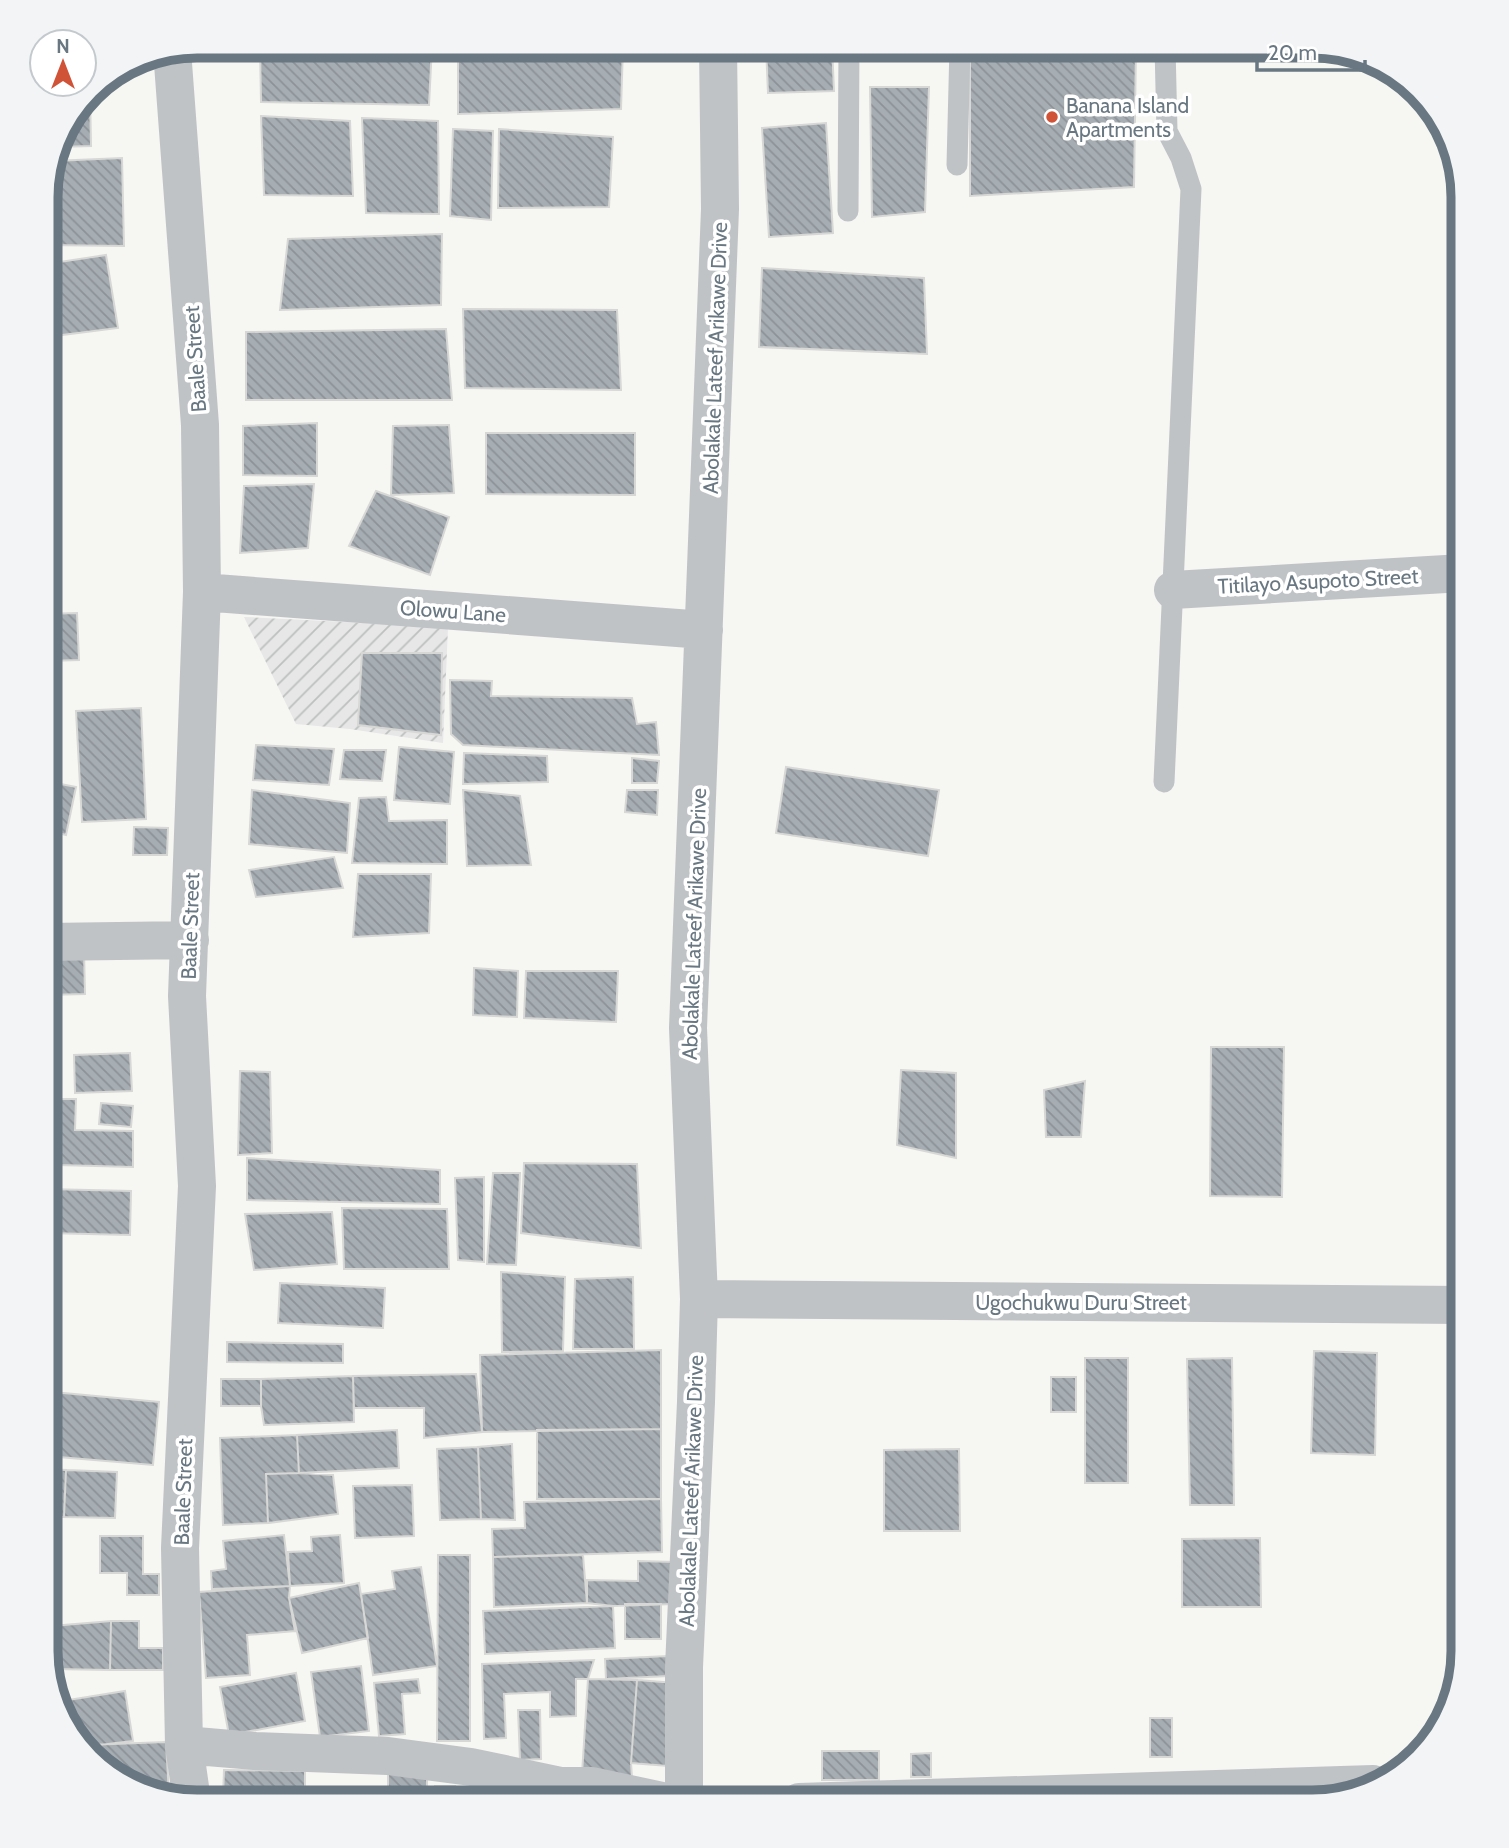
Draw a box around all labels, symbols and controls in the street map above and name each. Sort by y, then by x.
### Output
north arrow [28,28,98,98]
scale bar [1257,28,1366,72]
text: N [56,35,70,58]
text: 20 m [1268,40,1317,65]
place label: Banana Island Apartments [1066,93,1189,142]
marker: Banana Island Apartments [1044,109,1060,125]
street label: Abolakale Lateef Arikawe Drive [698,221,732,495]
street label: Baale Street [179,305,211,413]
street label: Titilayo Asupoto Street [1217,563,1419,599]
street label: Olowu Lane [399,595,507,627]
street label: Abolakale Lateef Arikawe Drive [677,787,711,1061]
street label: Baale Street [176,872,204,980]
street label: Ugochukwu Duru Street [975,1290,1187,1315]
street label: Abolakale Lateef Arikawe Drive [674,1354,708,1628]
street label: Baale Street [169,1438,197,1546]

